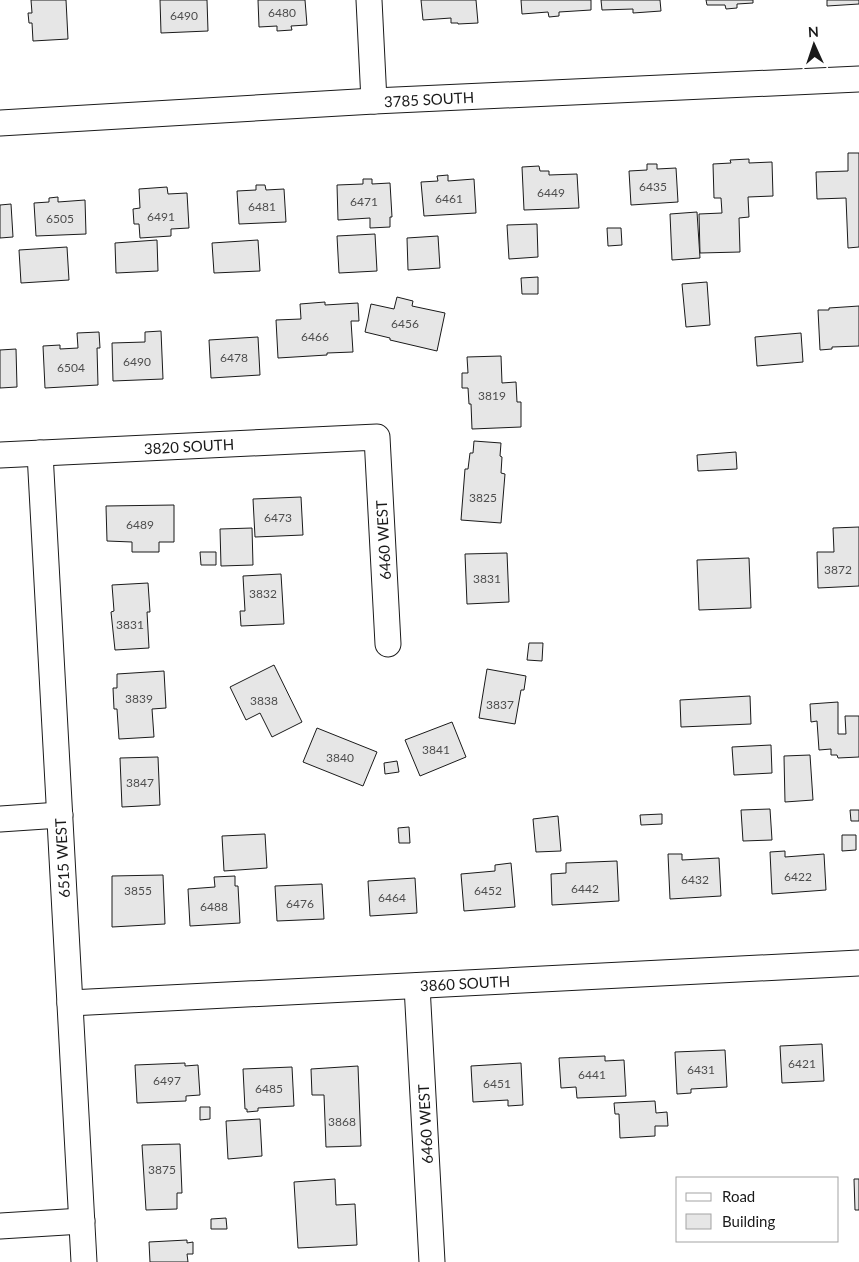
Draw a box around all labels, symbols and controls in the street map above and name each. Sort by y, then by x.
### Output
house number: 6480 [268,5,296,20]
house number: 6490 [170,8,198,23]
north arrow [789,20,839,70]
text: N [807,23,819,40]
street label: 3785 SOUTH [384,88,474,110]
house number: 6435 [639,179,667,194]
house number: 6449 [537,185,565,200]
house number: 6461 [435,191,463,206]
house number: 6471 [350,194,378,209]
house number: 6481 [248,199,276,214]
house number: 6491 [147,209,175,224]
house number: 6505 [46,211,74,226]
house number: 6456 [391,316,419,331]
house number: 6466 [301,329,329,344]
house number: 6478 [220,350,248,365]
house number: 6490 [123,354,151,369]
house number: 6504 [57,360,85,375]
house number: 3819 [478,388,506,403]
street label: 3820 SOUTH [144,435,234,457]
house number: 3825 [469,490,497,505]
street label: 6460 WEST [372,500,394,580]
house number: 6473 [264,510,292,525]
house number: 6489 [126,517,154,532]
house number: 3872 [824,562,852,577]
house number: 3831 [473,571,501,586]
house number: 3832 [249,586,277,601]
house number: 3831 [116,617,144,632]
house number: 3839 [125,691,153,706]
house number: 3838 [250,693,278,708]
house number: 3837 [486,697,514,712]
house number: 3841 [422,742,450,757]
house number: 3840 [326,750,354,765]
house number: 3847 [126,775,154,790]
street label: 6515 WEST [51,818,73,898]
house number: 6422 [784,869,812,884]
house number: 6432 [681,872,709,887]
house number: 6442 [571,881,599,896]
house number: 3855 [124,883,152,898]
house number: 6452 [474,883,502,898]
house number: 6464 [378,890,406,905]
house number: 6476 [286,896,314,911]
house number: 6488 [200,899,228,914]
street label: 3860 SOUTH [420,972,510,994]
house number: 6421 [788,1056,816,1071]
house number: 6431 [687,1062,715,1077]
house number: 6441 [578,1067,606,1082]
house number: 6497 [153,1073,181,1088]
house number: 6451 [483,1076,511,1091]
house number: 6485 [255,1081,283,1096]
street label: 6460 WEST [414,1084,436,1164]
house number: 3868 [328,1114,356,1129]
house number: 3875 [148,1162,176,1177]
legend [676,1177,839,1242]
text: Road [722,1187,755,1205]
text: Building [722,1212,775,1230]

